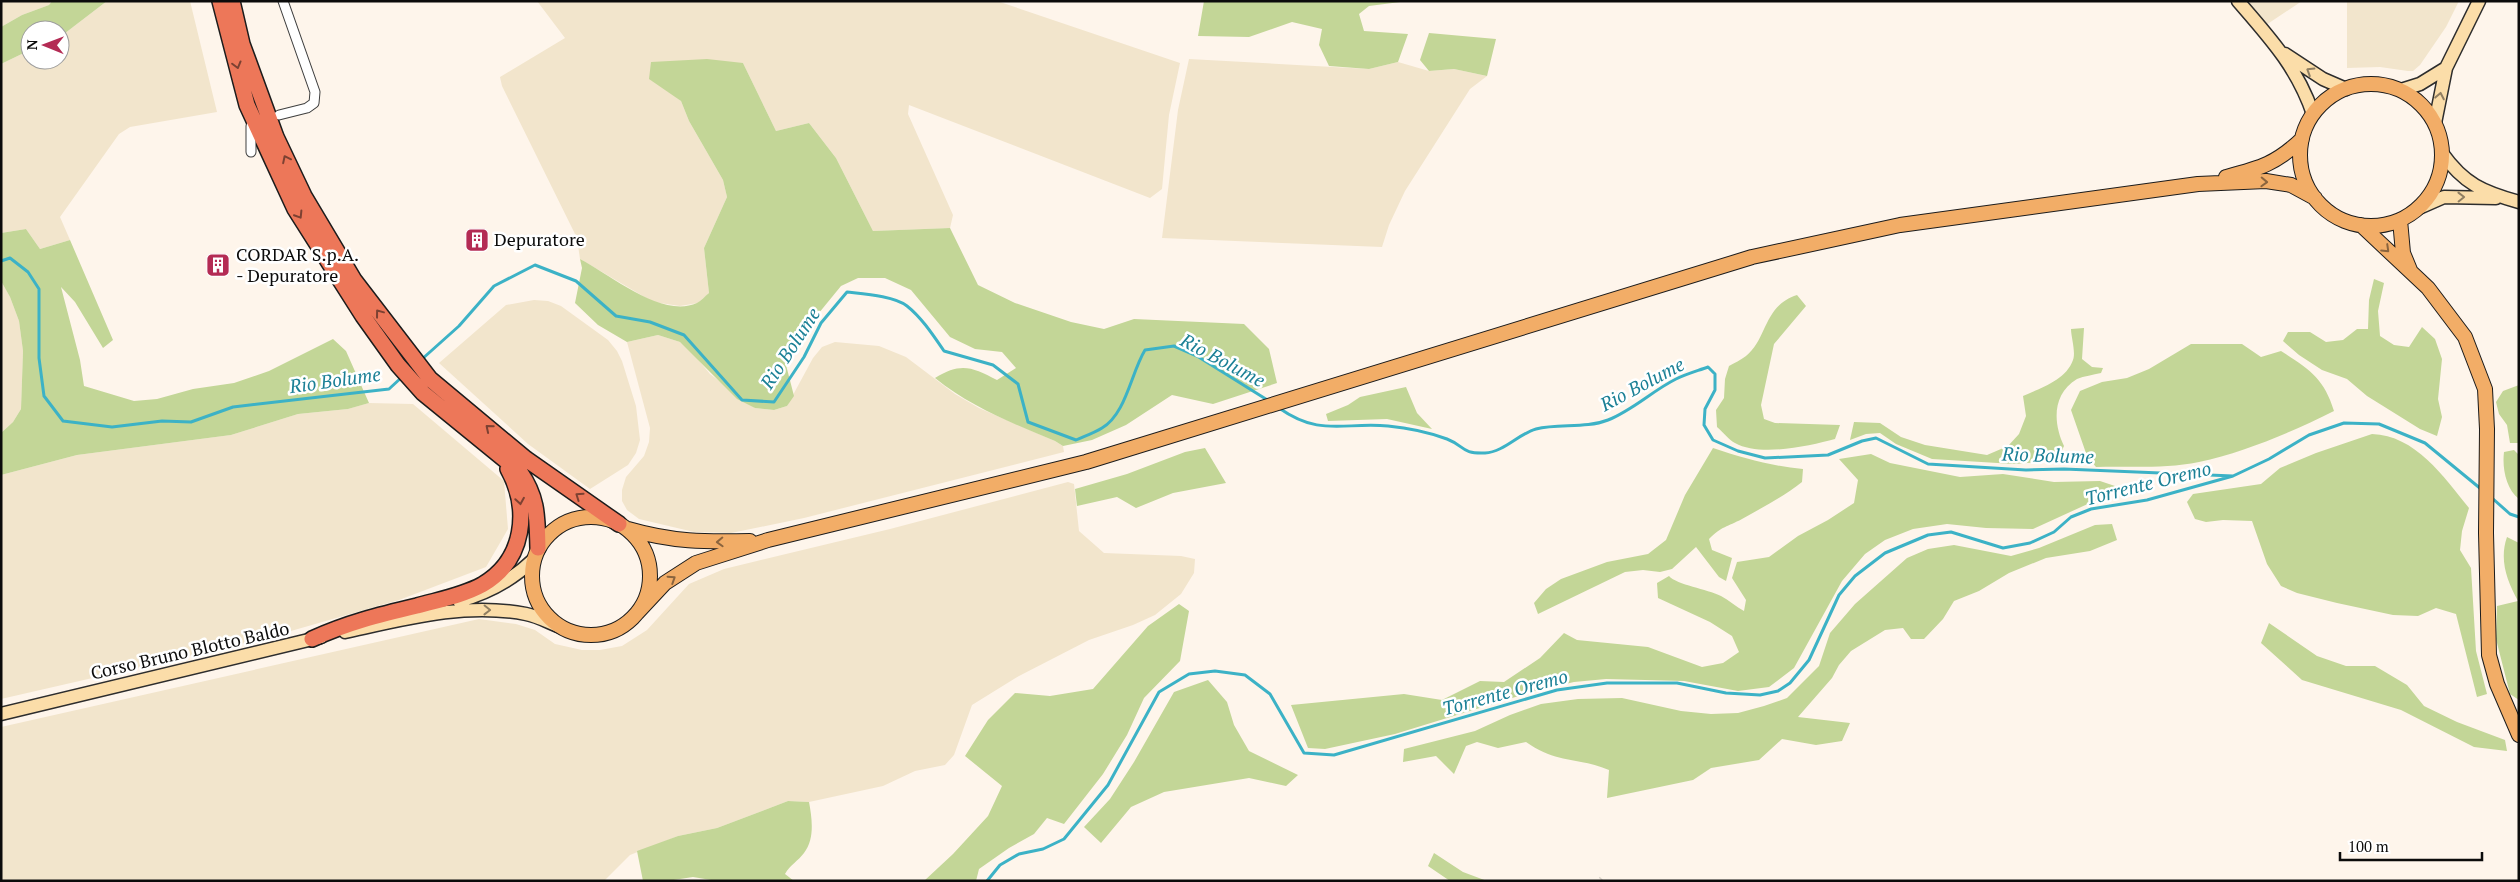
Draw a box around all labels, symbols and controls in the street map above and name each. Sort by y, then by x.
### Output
north arrow [20,20,70,70]
text: N [22,39,41,50]
one-way arrow [231,61,241,69]
one-way arrow [2307,68,2316,77]
one-way arrow [2435,91,2445,100]
one-way arrow [282,155,293,164]
one-way arrow [2261,176,2269,187]
one-way arrow [2457,191,2465,202]
one-way arrow [292,210,302,219]
building icon: Depuratore [464,227,490,253]
place label: Depuratore [494,227,585,251]
place label: CORDAR S.p.A. - Depuratore [236,242,359,287]
one-way arrow [2380,244,2389,253]
building icon: CORDAR S.p.A. - Depuratore [205,252,231,278]
water label: Rio Bolume [753,302,825,394]
one-way arrow [376,310,384,319]
water label: Rio Bolume [1176,326,1270,392]
water label: Rio Bolume [1594,351,1689,417]
water label: Rio Bolume [287,361,383,398]
one-way arrow [486,426,495,434]
water label: Rio Bolume [2001,440,2095,469]
water label: Torrente Oremo [2082,455,2213,510]
one-way arrow [575,493,585,502]
one-way arrow [515,496,525,505]
one-way arrow [716,537,724,547]
one-way arrow [666,576,676,585]
one-way arrow [484,605,491,615]
street label: Corso Bruno Blotto Baldo [88,616,291,685]
water label: Torrente Oremo [1439,663,1570,720]
scale bar [2340,830,2482,862]
text: 100 m [2348,836,2389,856]

